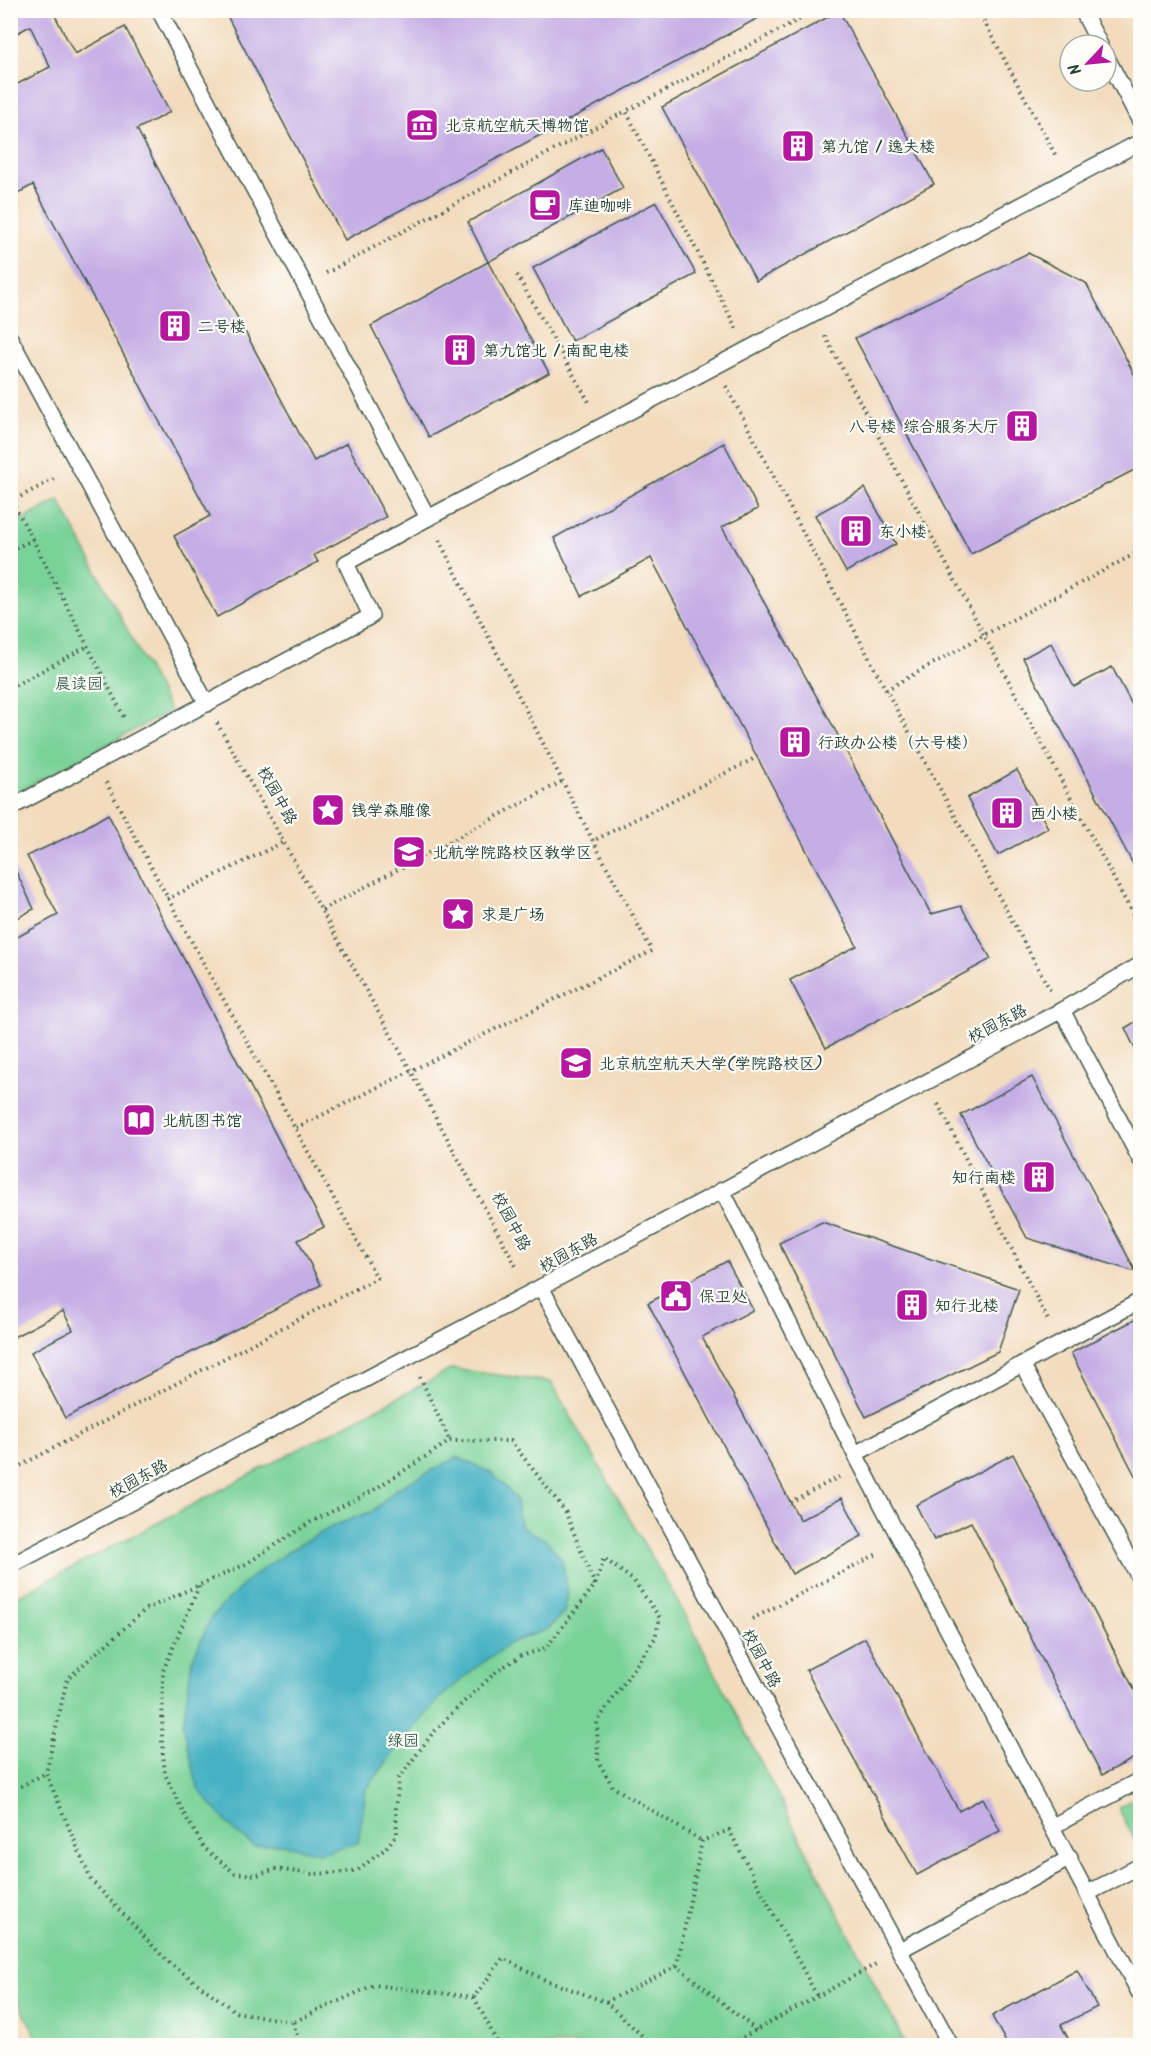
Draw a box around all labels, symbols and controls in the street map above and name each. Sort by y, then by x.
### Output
north arrow [1058,33,1118,93]
text: N [1062,59,1089,79]
museum icon: 北京航空航天博物馆 [404,107,440,143]
place label: 北京航空航天博物馆 [445,114,589,139]
building icon: 第九馆 / 逸夫楼 [780,128,816,164]
place label: 第九馆 / 逸夫楼 [821,135,936,160]
cafe icon: 库迪咖啡 [527,187,563,223]
place label: 库迪咖啡 [568,194,632,219]
building icon: 二号楼 [157,308,193,344]
place label: 二号楼 [198,315,246,340]
building icon: 第九馆北 / 南配电楼 [442,332,478,368]
place label: 第九馆北 / 南配电楼 [483,339,630,364]
building icon: 八号楼 综合服务大厅 [1004,408,1040,444]
place label: 八号楼 综合服务大厅 [849,415,999,440]
building icon: 东小楼 [838,513,874,549]
place label: 东小楼 [879,520,927,545]
park label: 晨读园 [55,672,103,697]
building icon: 行政办公楼（六号楼） [777,724,813,760]
place label: 行政办公楼（六号楼） [818,731,978,756]
street label: 校园中路 [250,762,303,830]
place icon: 钱学森雕像 [310,792,346,828]
building icon: 西小楼 [989,795,1025,831]
place label: 钱学森雕像 [351,799,431,824]
place label: 西小楼 [1030,802,1078,827]
school or university icon: 北航学院路校区教学区 [391,834,427,870]
place label: 北航学院路校区教学区 [432,841,592,866]
place icon: 求是广场 [440,896,476,932]
place label: 求是广场 [481,903,545,928]
street label: 校园东路 [964,998,1032,1050]
school or university icon: 北京航空航天大学(学院路校区) [558,1045,594,1081]
place label: 北京航空航天大学(学院路校区) [599,1052,823,1077]
library icon: 北航图书馆 [121,1102,157,1138]
place label: 北航图书馆 [162,1109,242,1134]
building icon: 知行南楼 [1021,1159,1057,1195]
place label: 知行南楼 [952,1166,1016,1191]
street label: 校园中路 [485,1188,537,1256]
street label: 校园东路 [535,1227,603,1280]
public building icon: 保卫处 [658,1278,694,1314]
place label: 保卫处 [699,1285,748,1310]
building icon: 知行北楼 [894,1287,930,1323]
place label: 知行北楼 [935,1294,999,1319]
street label: 校园东路 [105,1453,173,1505]
street label: 校园中路 [735,1625,787,1693]
park label: 绿园 [387,1729,419,1754]

